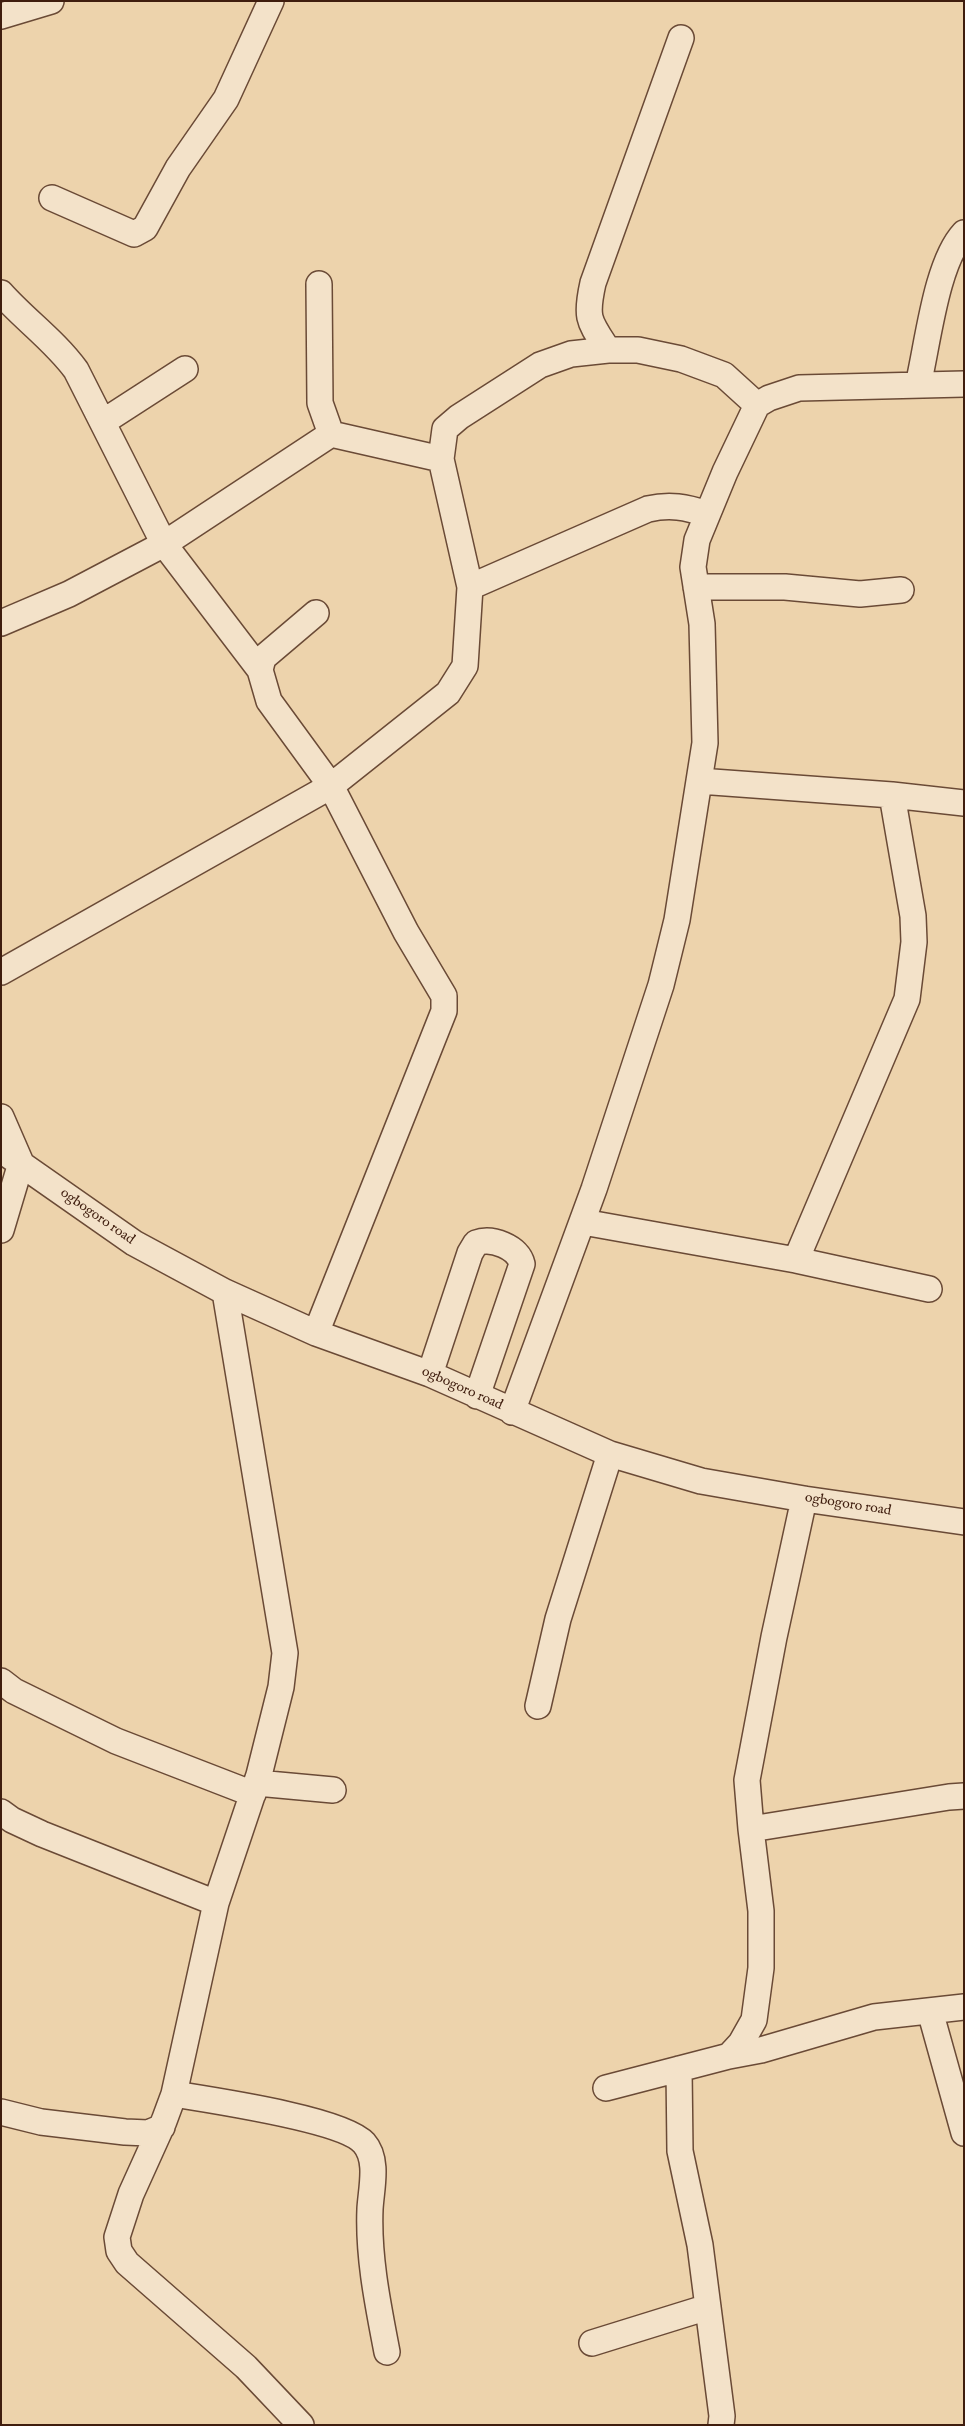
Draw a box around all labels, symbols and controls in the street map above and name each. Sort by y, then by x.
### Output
street label: ogbogoro road [56,1185,138,1249]
street label: ogbogoro road [419,1364,505,1414]
street label: ogbogoro road [804,1490,892,1520]

